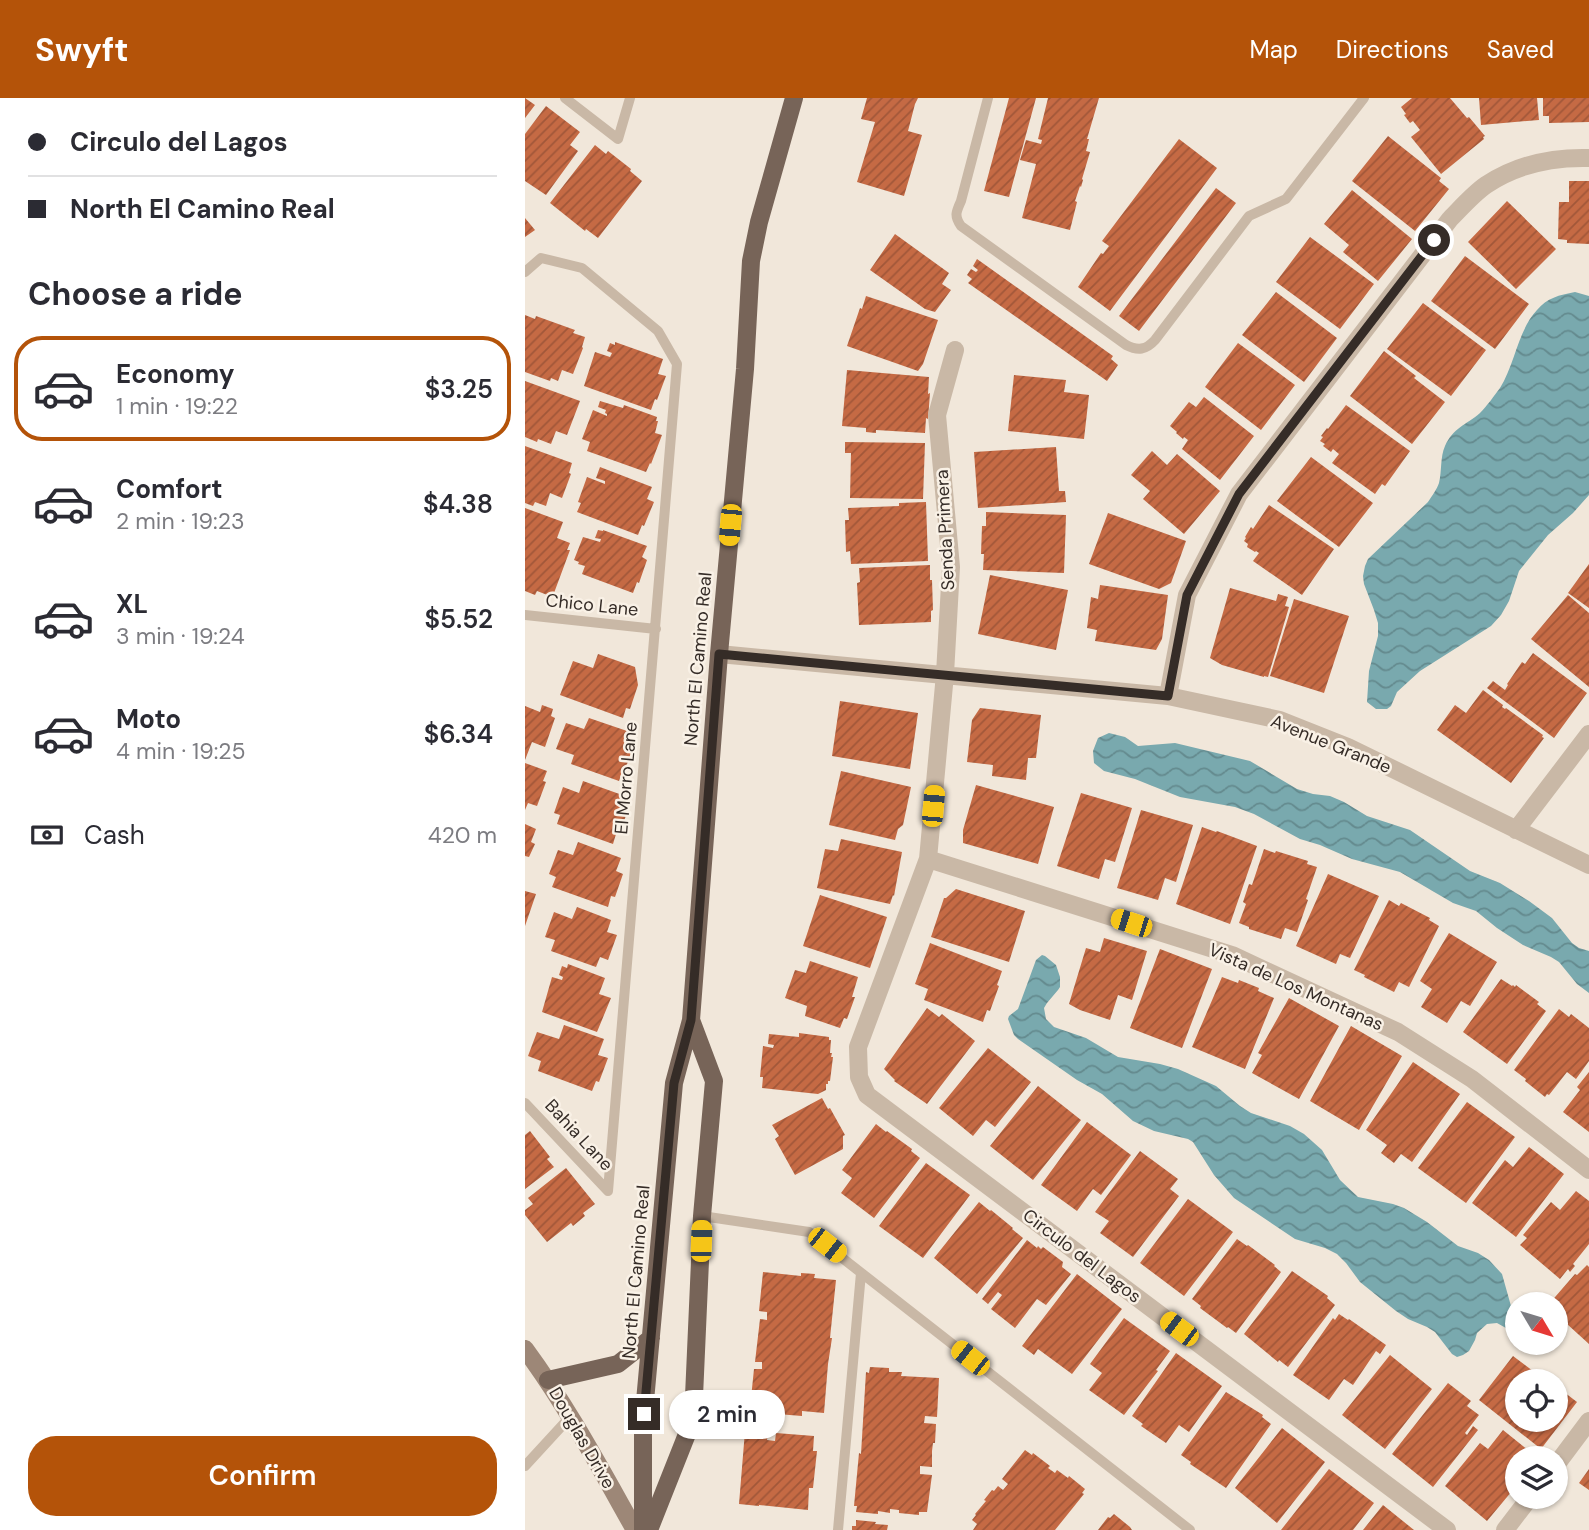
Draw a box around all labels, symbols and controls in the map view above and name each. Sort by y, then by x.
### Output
text: Swyft [35,28,128,71]
text: Map [1250,34,1298,65]
text: Directions [1336,34,1449,65]
text: Saved [1487,34,1554,65]
text: Circulo del Lagos [70,125,288,159]
text: North El Camino Real [70,192,335,226]
route start [1418,224,1450,256]
text: Choose a ride [28,273,243,315]
icon: car [32,357,95,420]
text: Economy [116,357,234,391]
text: $3.25 [425,372,493,406]
text: 1 min · 19:22 [116,391,238,421]
street label: Senda Primera [930,469,960,591]
icon: car [32,472,95,535]
text: Comfort [116,472,222,506]
text: $4.38 [423,487,493,521]
car [718,503,743,547]
text: 2 min · 19:23 [116,506,244,536]
street label: North El Camino Real [678,571,718,747]
icon: car [32,587,95,650]
text: XL [116,587,148,621]
street label: Chico Lane [544,588,640,622]
text: $5.52 [424,602,493,636]
text: 3 min · 19:24 [116,621,245,651]
icon: car [32,702,95,765]
text: Moto [116,702,181,736]
street label: Avenue Grande [1267,709,1395,779]
text: $6.34 [424,717,493,751]
street label: El Morro Lane [609,721,643,835]
text: 4 min · 19:25 [116,736,246,766]
car [921,784,946,828]
icon: cash [28,816,66,854]
text: Cash [84,818,145,852]
text: 420 m [428,820,497,850]
car [1108,907,1155,939]
street label: Vista de Los Montanas [1205,938,1387,1036]
street label: Bahia Lane [540,1094,618,1176]
street label: North El Camino Real [616,1184,656,1360]
street label: Circulo del Lagos [1018,1203,1146,1309]
car [690,1220,713,1262]
car [804,1224,851,1266]
north arrow [1505,1292,1568,1354]
map controls [1505,1292,1568,1509]
car [1156,1308,1203,1350]
car [947,1337,994,1379]
button: locate [1505,1369,1568,1432]
street label: Douglas Drive [543,1383,621,1493]
callout: 2 min [669,1390,784,1438]
route end [628,1398,660,1430]
text: 2 min [697,1399,757,1429]
button: Confirm [28,1436,497,1516]
button: layers [1505,1446,1568,1509]

